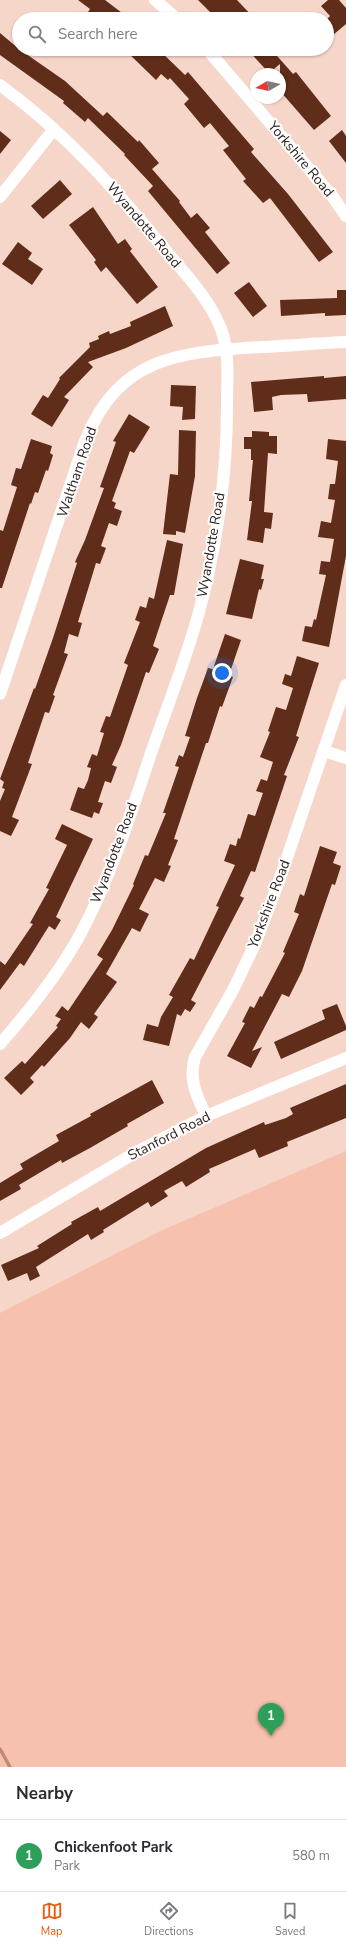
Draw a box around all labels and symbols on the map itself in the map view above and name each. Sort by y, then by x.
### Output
north arrow [250,68,286,104]
street label: Yorkshire Road [263,116,338,201]
street label: Wyandotte Road [102,178,186,272]
street label: Waltham Road [53,424,101,520]
street label: Wyandotte Road [192,491,230,599]
your location [212,663,232,683]
street label: Wyandotte Road [86,800,142,906]
street label: Yorkshire Road [243,857,295,952]
street label: Stanford Road [124,1107,214,1165]
pin: 1 [258,1703,284,1736]

